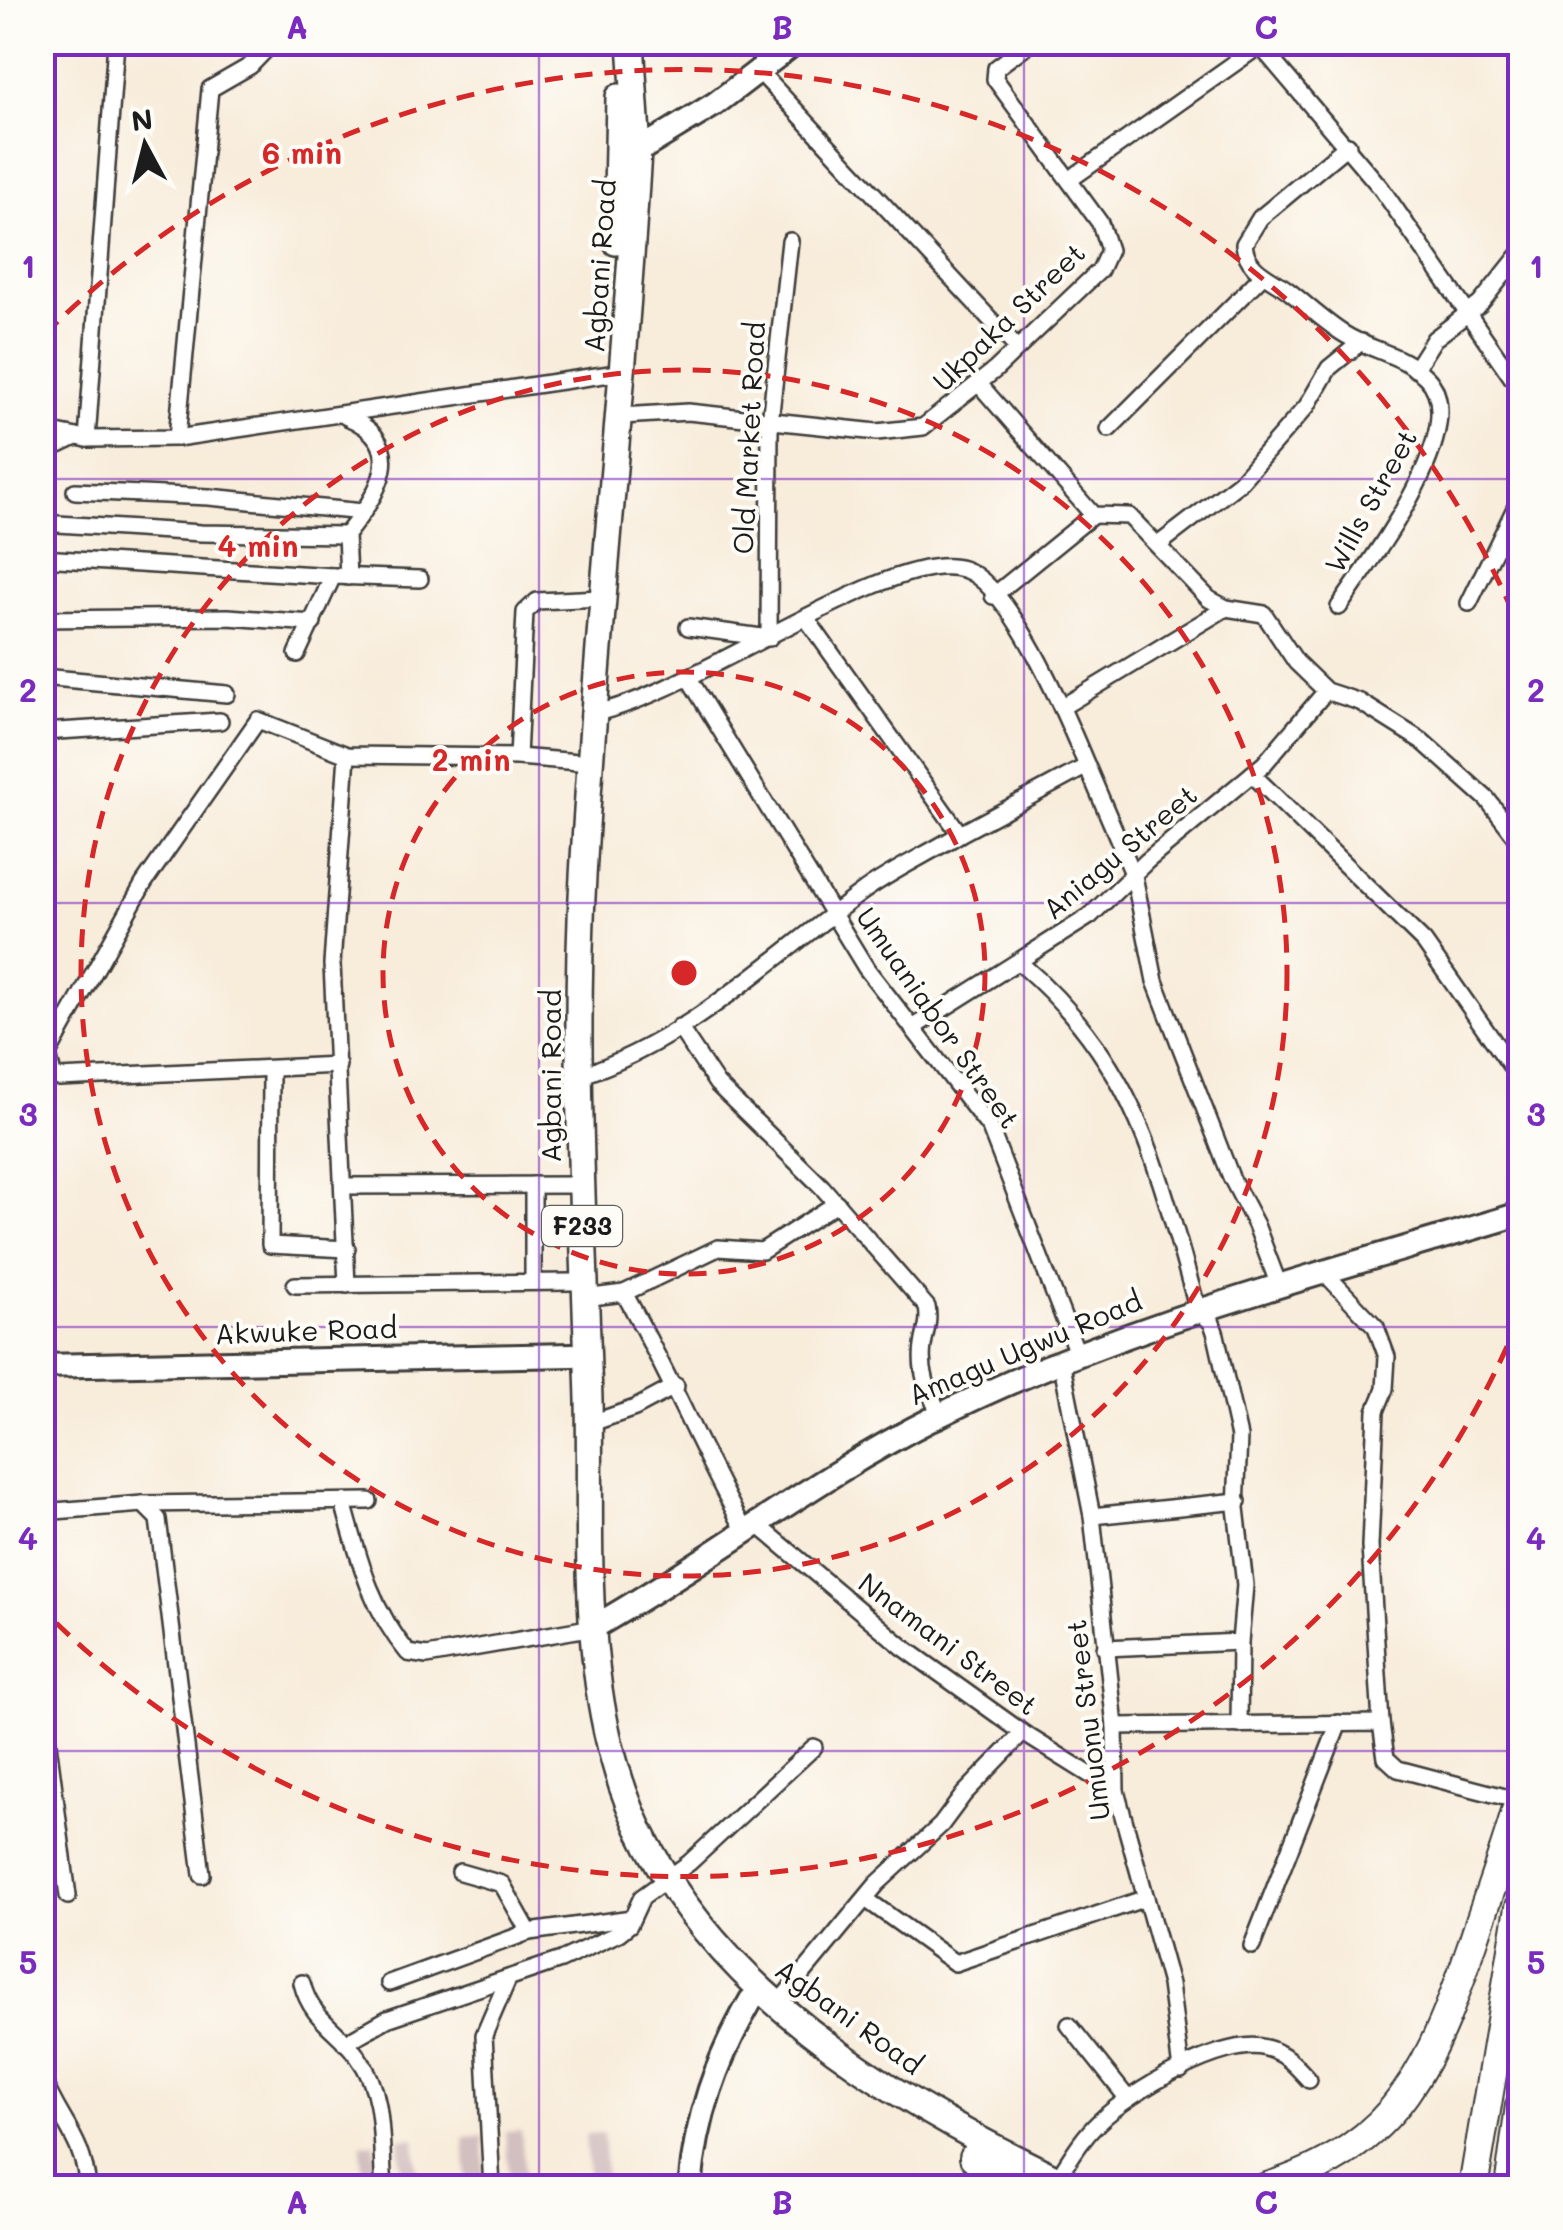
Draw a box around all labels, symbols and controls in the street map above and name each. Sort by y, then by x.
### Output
text: A [286,5,308,47]
text: B [771,5,793,47]
text: C [1254,5,1278,47]
north arrow [95,95,195,195]
text: N [129,100,155,138]
text: 6 min [262,132,342,172]
street label: Agbani Road [575,178,623,354]
street label: Ukpaka Street [924,234,1092,398]
text: 1 [21,244,35,286]
text: 1 [1529,244,1543,286]
street label: Old Market Road [724,321,772,555]
street label: Wills Street [1316,422,1424,579]
text: 4 min [218,525,299,565]
text: 2 [19,668,37,710]
text: 2 [1527,668,1545,710]
text: 2 min [432,739,510,779]
street label: Aniagu Street [1035,776,1204,926]
street label: Umuaniabor Street [849,900,1029,1135]
centre of rings [666,955,702,991]
street label: Agbani Road [532,989,568,1163]
text: 3 [18,1092,38,1134]
text: 3 [1526,1092,1546,1134]
road number: F233 [542,1206,622,1246]
street label: Amagu Ugwu Road [902,1282,1147,1413]
street label: Akwuke Road [214,1309,398,1351]
text: 4 [18,1516,38,1558]
text: 4 [1526,1516,1546,1558]
street label: Nnamani Street [852,1564,1046,1722]
street label: Umuonu Street [1057,1618,1117,1822]
text: 5 [19,1940,37,1982]
text: 5 [1527,1940,1545,1982]
street label: Agbani Road [769,1951,930,2082]
text: A [286,2180,308,2222]
text: B [771,2180,793,2222]
text: C [1254,2180,1278,2222]

